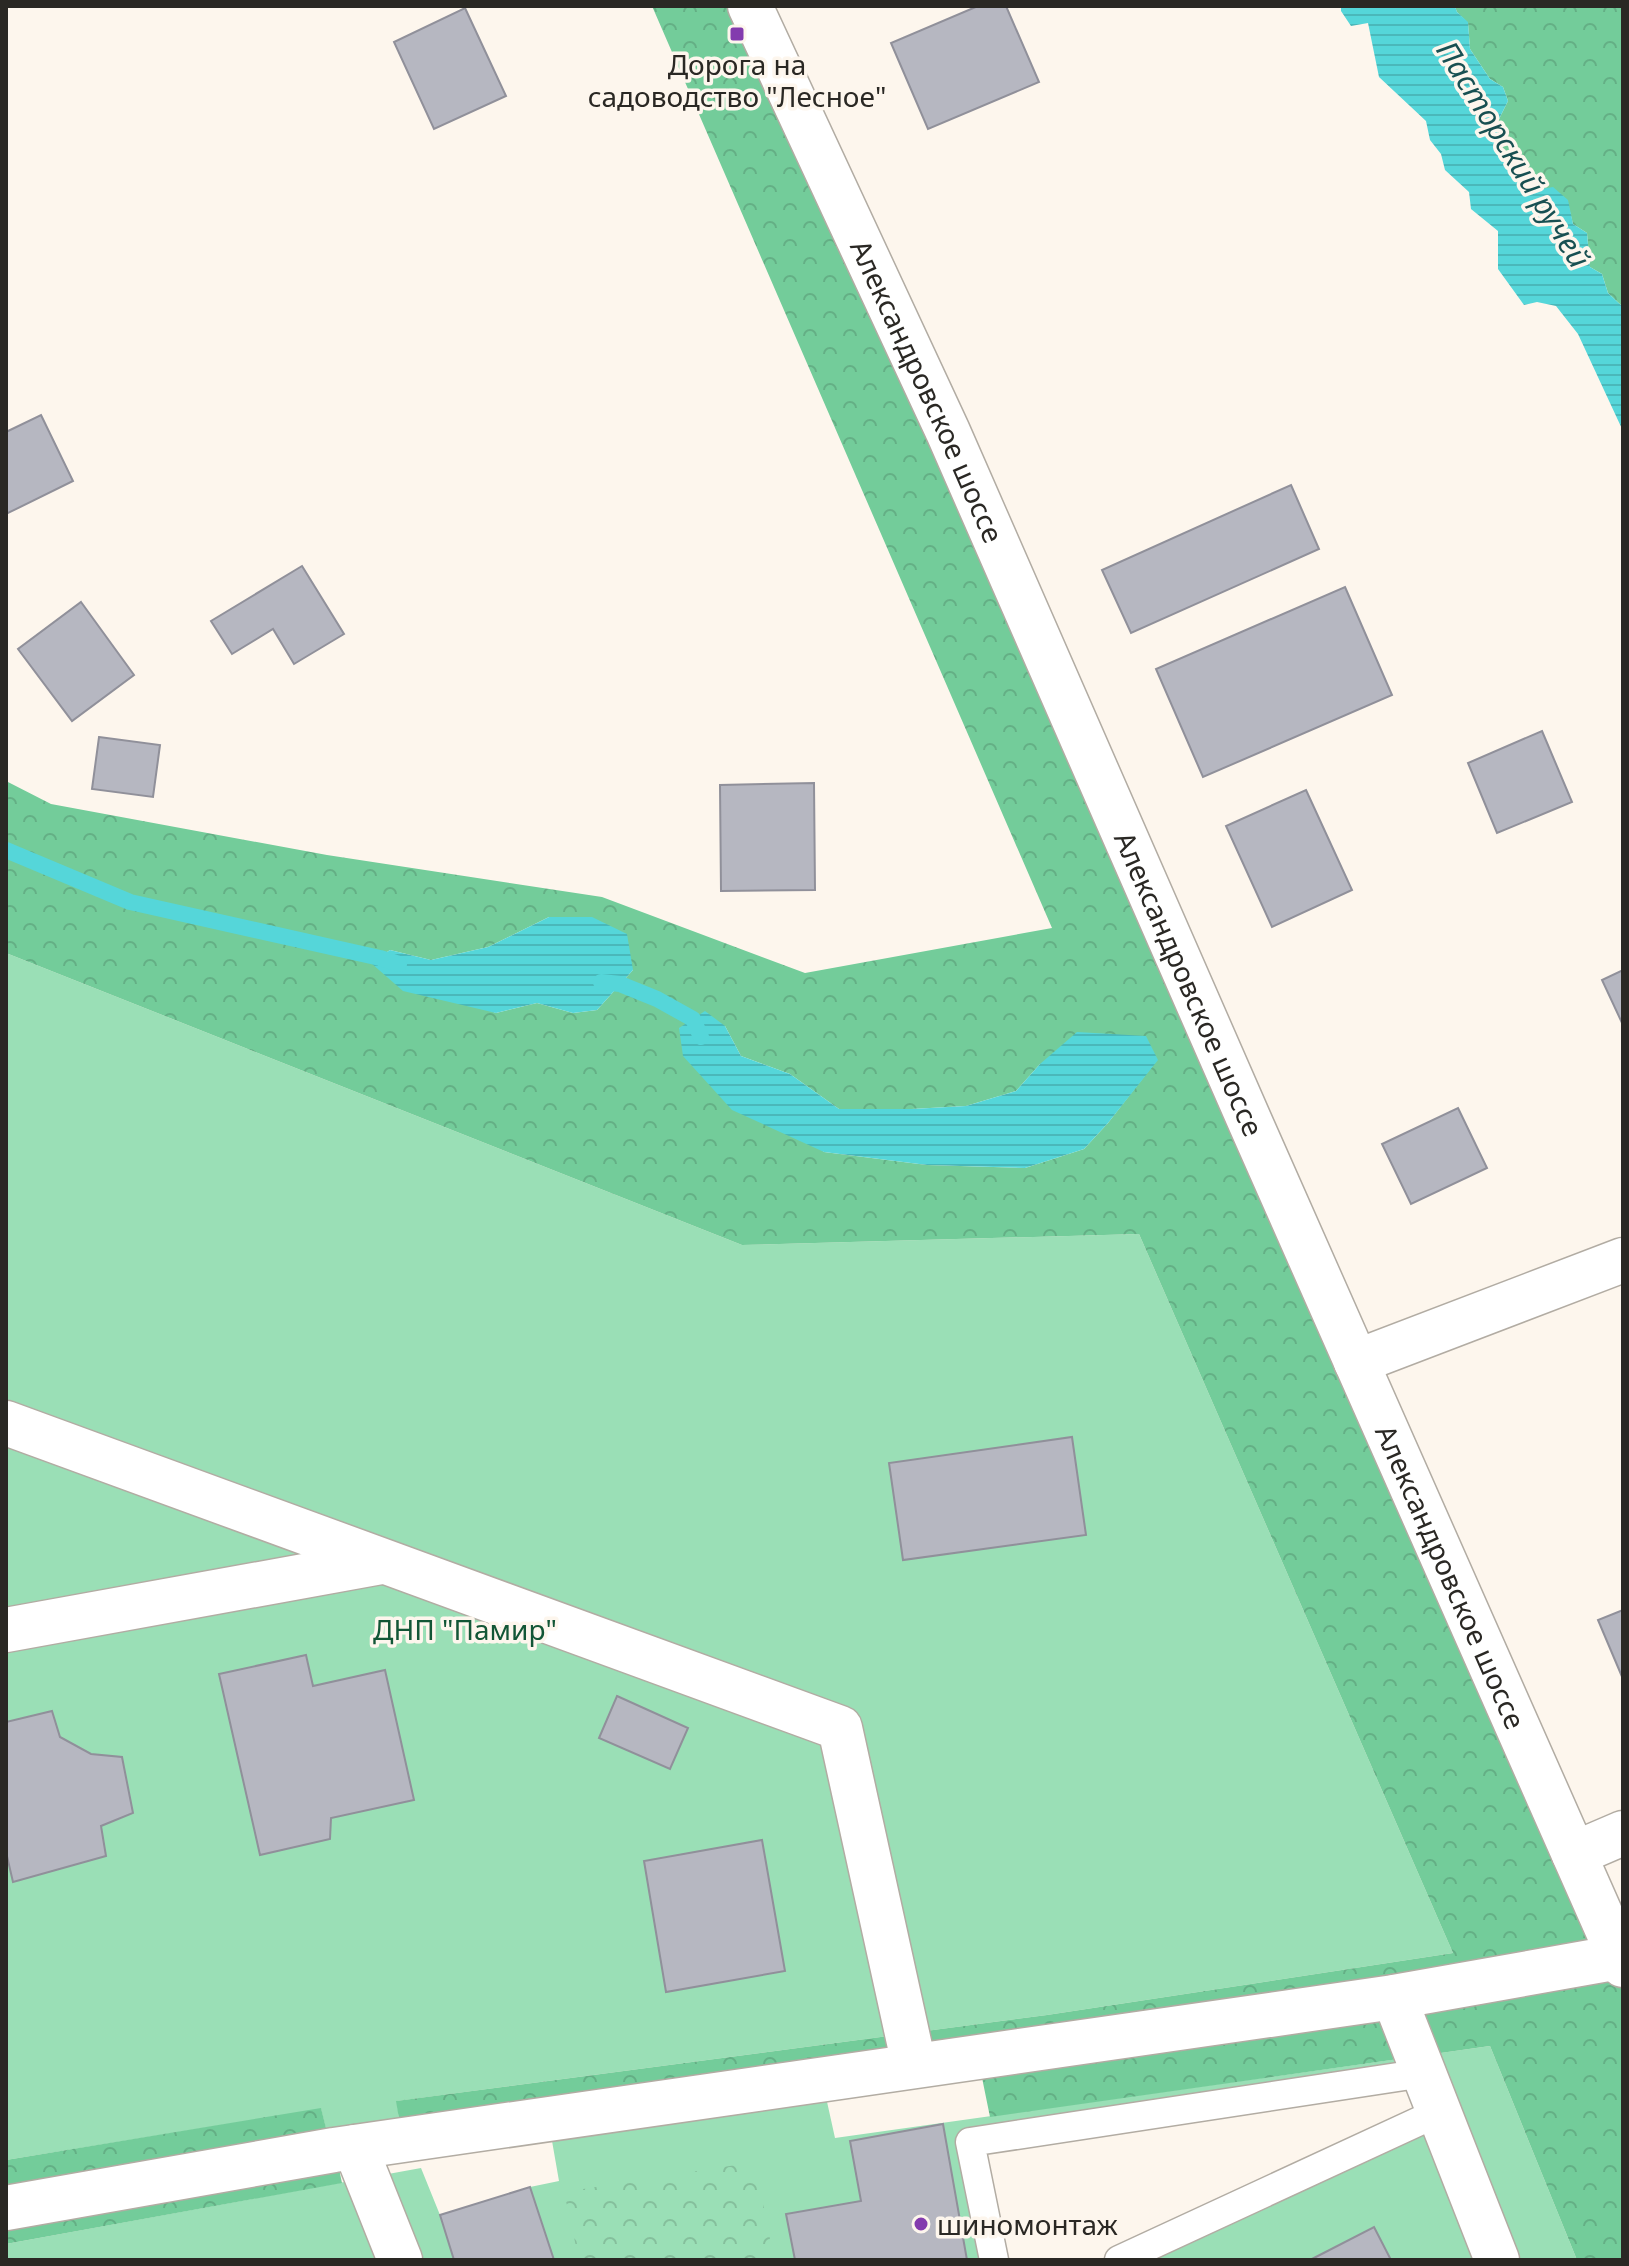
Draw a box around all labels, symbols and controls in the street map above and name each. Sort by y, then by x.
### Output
marker: Дорога на садоводство "Лесное" [728,25,746,43]
water label: Пасторский ручей [1428,33,1600,275]
place label: Дорога на садоводство "Лесное" [588,45,886,115]
street label: Александровское шоссе [842,233,1013,548]
street label: Александровское шоссе [1106,825,1273,1142]
street label: Александровское шоссе [1367,1419,1535,1735]
park label: ДНП "Памир" [373,1610,557,1648]
place label: шиномонтаж [937,2205,1119,2243]
marker: шиномонтаж [912,2215,930,2233]

